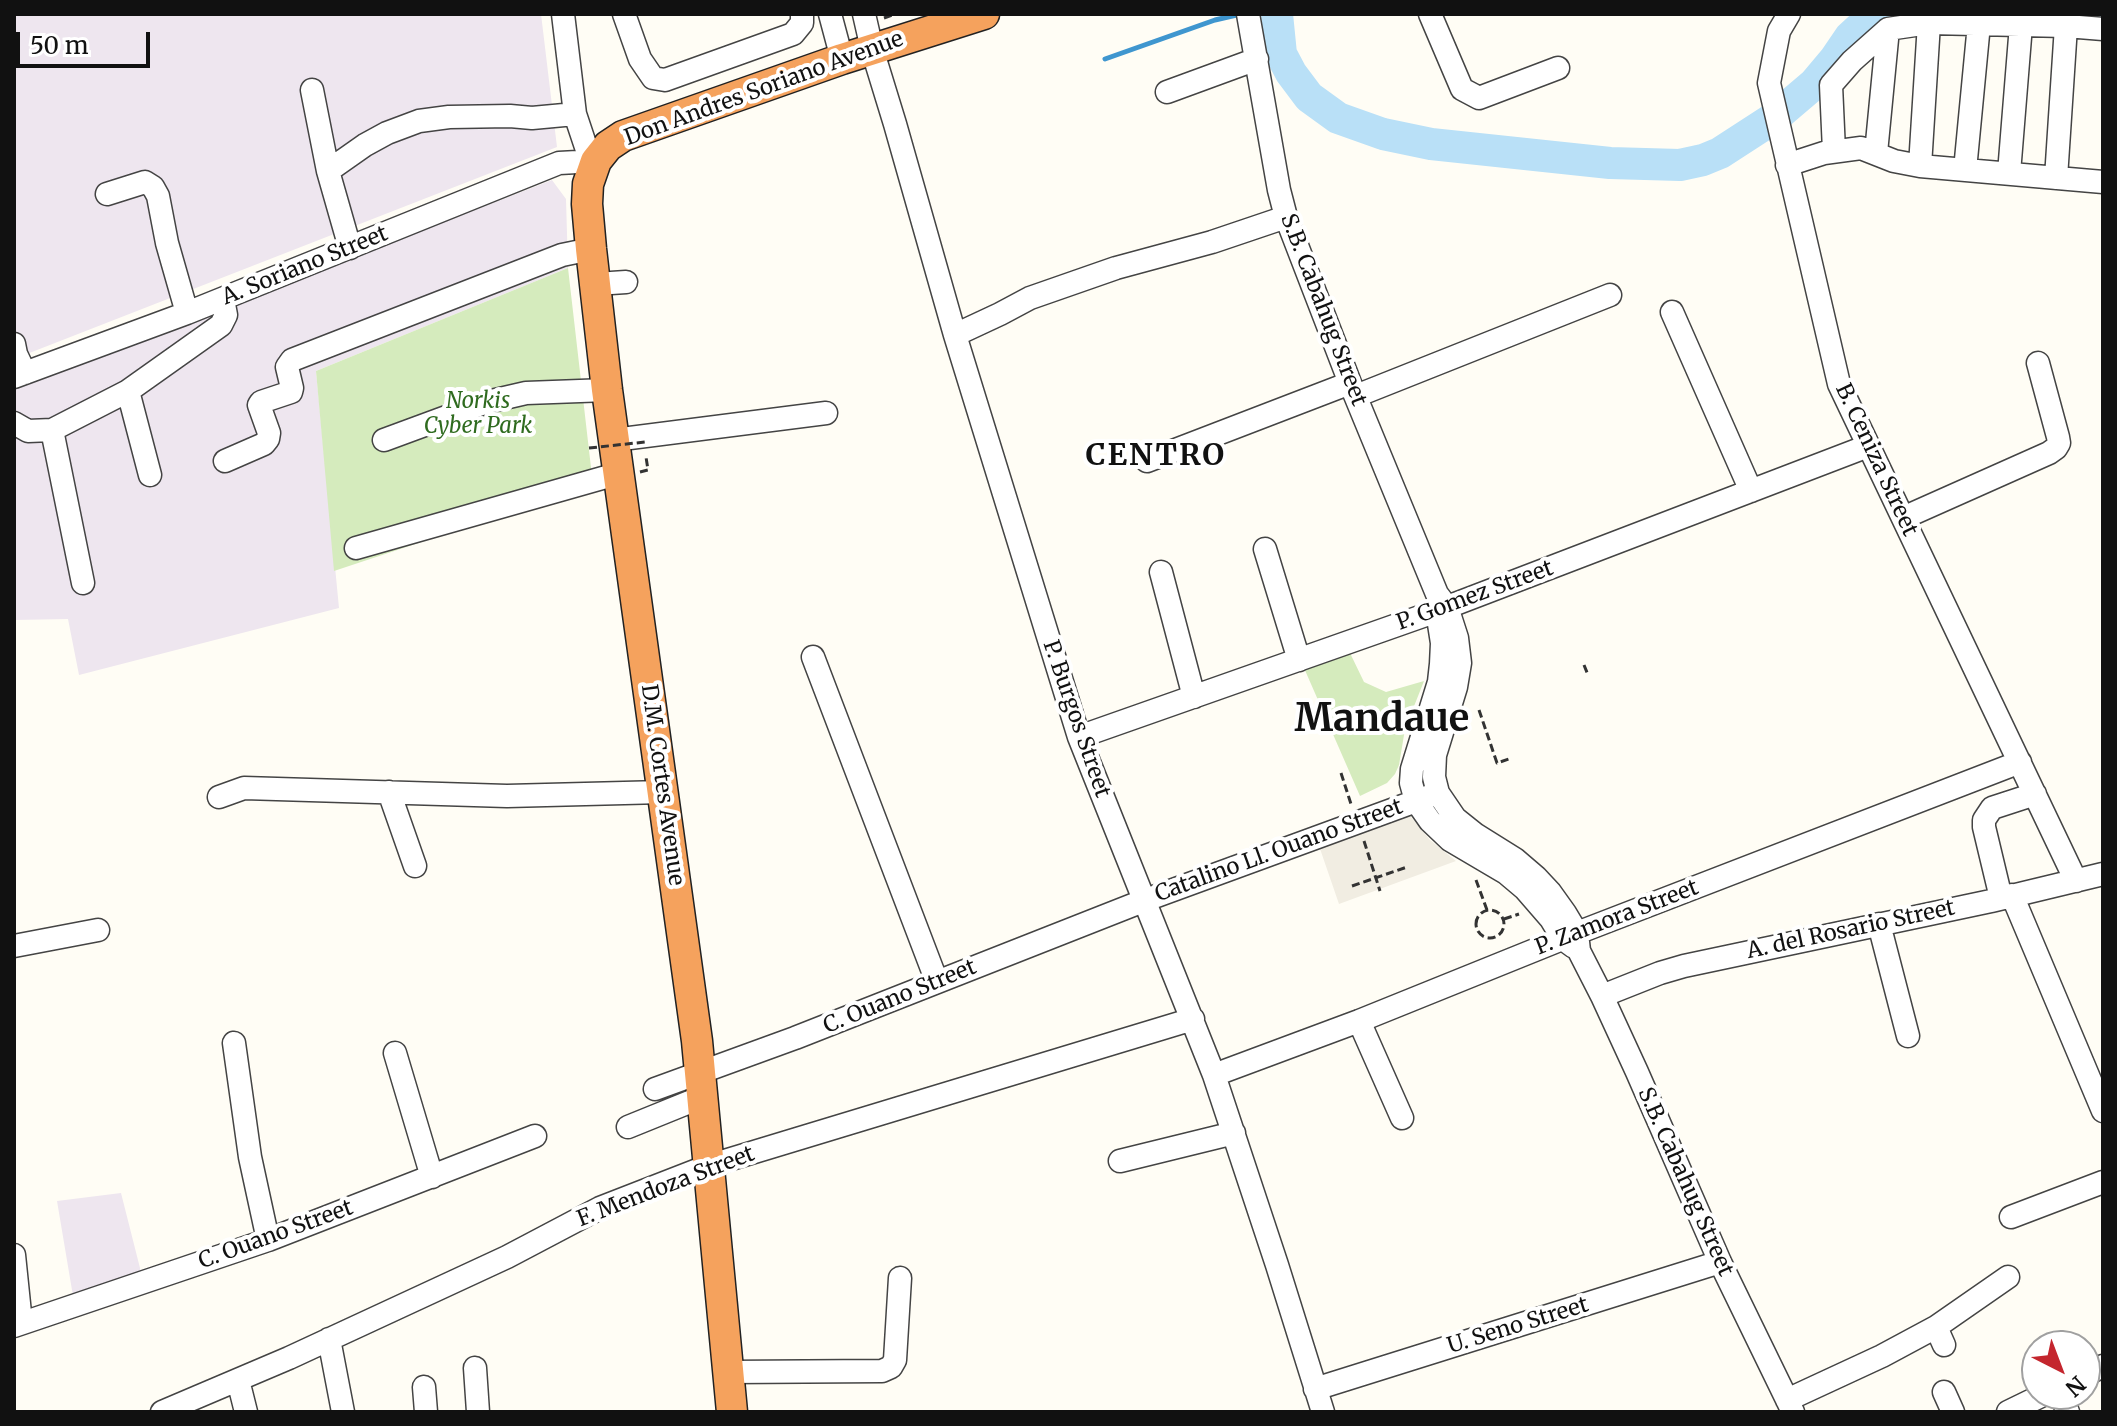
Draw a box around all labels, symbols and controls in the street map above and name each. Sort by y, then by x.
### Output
scale bar [20,16,154,66]
street label: Don Andres Soriano Avenue [621,26,907,152]
text: 50 m [30,30,89,61]
street label: S.B. Cabahug Street [1274,210,1372,410]
street label: A. Soriano Street [218,221,392,311]
street label: B. Ceniza Street [1829,380,1923,540]
park label: Norkis Cyber Park [424,389,532,440]
district label: CENTRO [1086,439,1226,475]
street label: P. Gomez Street [1393,555,1557,637]
street label: P. Burgos Street [1037,637,1115,801]
street label: D.M. Cortes Avenue [635,683,689,887]
district label: Mandaue [1295,697,1469,743]
street label: Catalino Ll. Ouano Street [1152,794,1406,908]
street label: P. Zamora Street [1532,875,1702,961]
street label: A. del Rosario Street [1745,895,1957,965]
street label: C. Ouano Street [820,954,980,1040]
street label: S.B. Cabahug Street [1632,1084,1738,1280]
street label: F. Mendoza Street [574,1141,758,1233]
street label: C. Ouano Street [195,1195,357,1275]
street label: U. Seno Street [1444,1292,1592,1360]
north arrow [2021,1330,2101,1410]
text: N [2060,1370,2092,1403]

